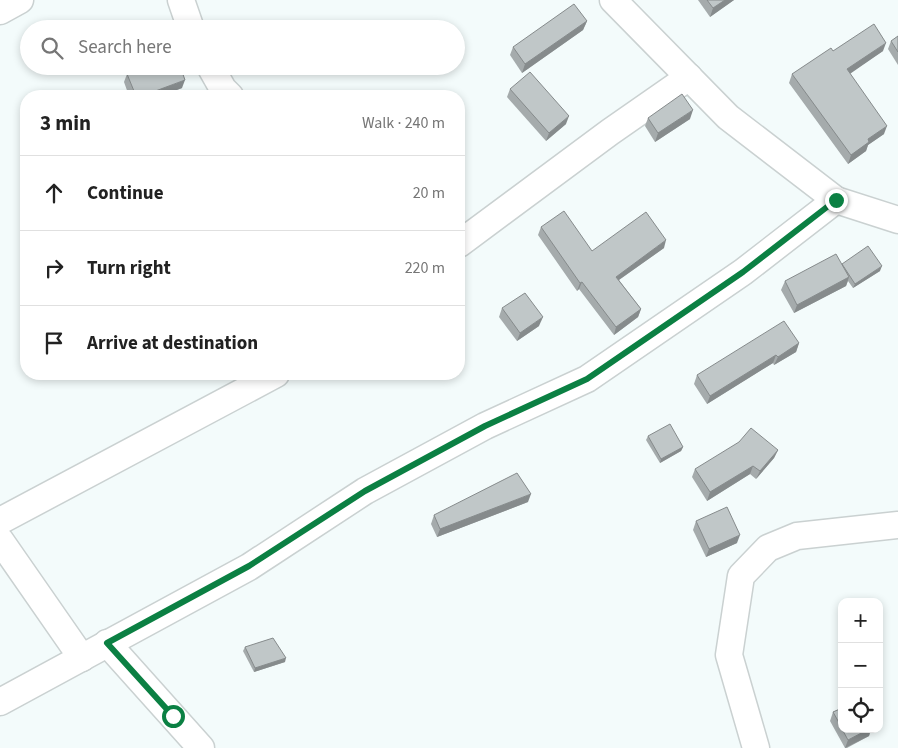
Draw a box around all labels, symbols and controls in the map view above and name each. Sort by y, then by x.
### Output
search box [20,20,465,75]
icon: search [38,34,66,62]
text: Search here [78,34,172,61]
text: 3 min [40,108,91,138]
text: Walk · 240 m [362,112,445,134]
icon: ahead [40,179,68,207]
text: Continue [87,180,164,207]
text: 20 m [413,182,445,204]
route end [825,189,848,212]
icon: right [40,254,68,282]
text: Turn right [87,255,171,282]
text: 220 m [405,257,445,279]
icon: arrive [40,329,68,357]
text: Arrive at destination [87,330,258,357]
map controls [838,598,883,733]
button: + [838,598,883,643]
button: − [838,643,883,688]
button: locate [838,688,883,733]
route start [162,705,185,728]

